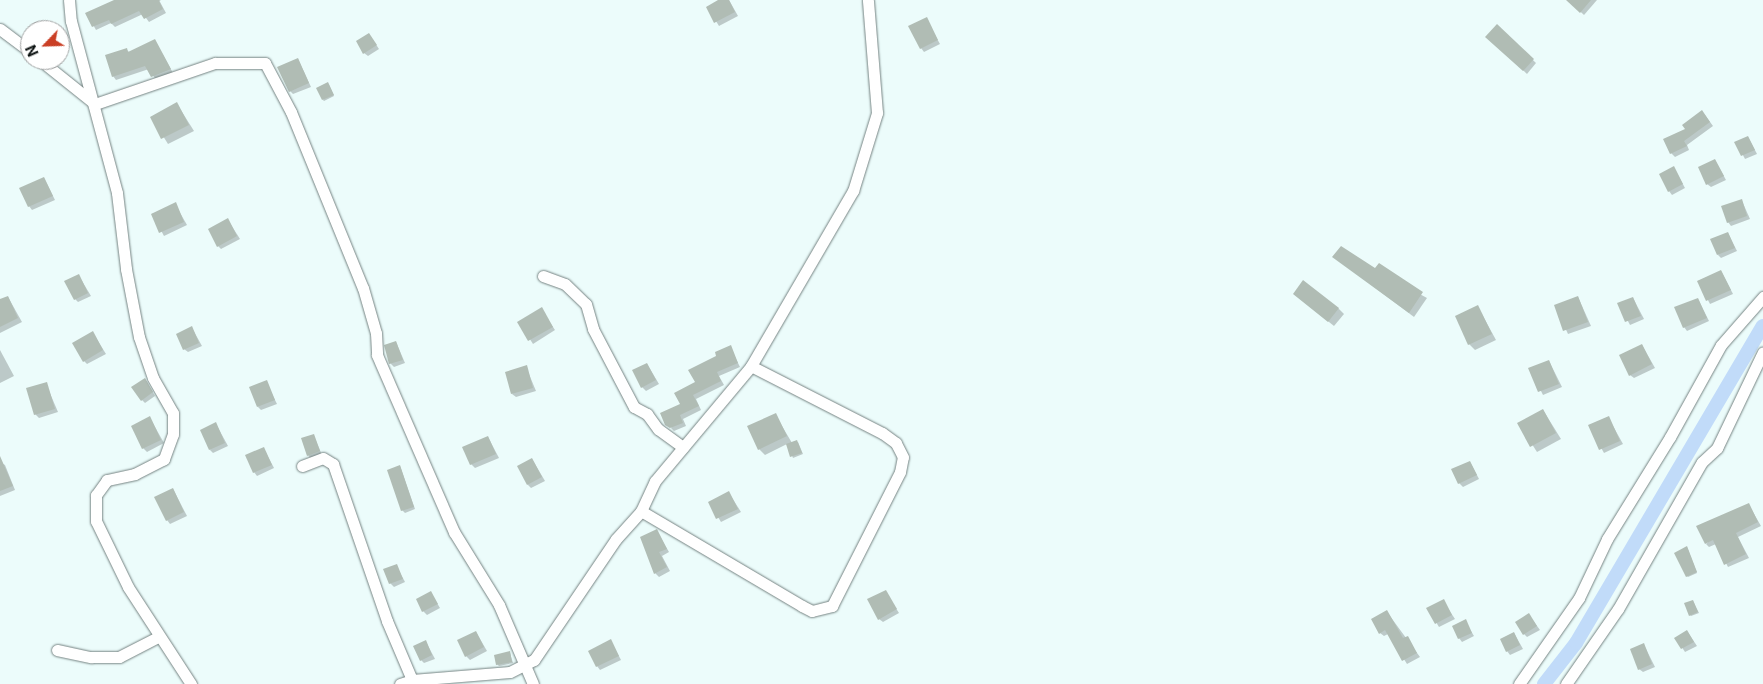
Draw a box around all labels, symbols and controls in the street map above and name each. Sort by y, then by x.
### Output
north arrow [20,20,70,70]
text: N [22,43,42,59]

